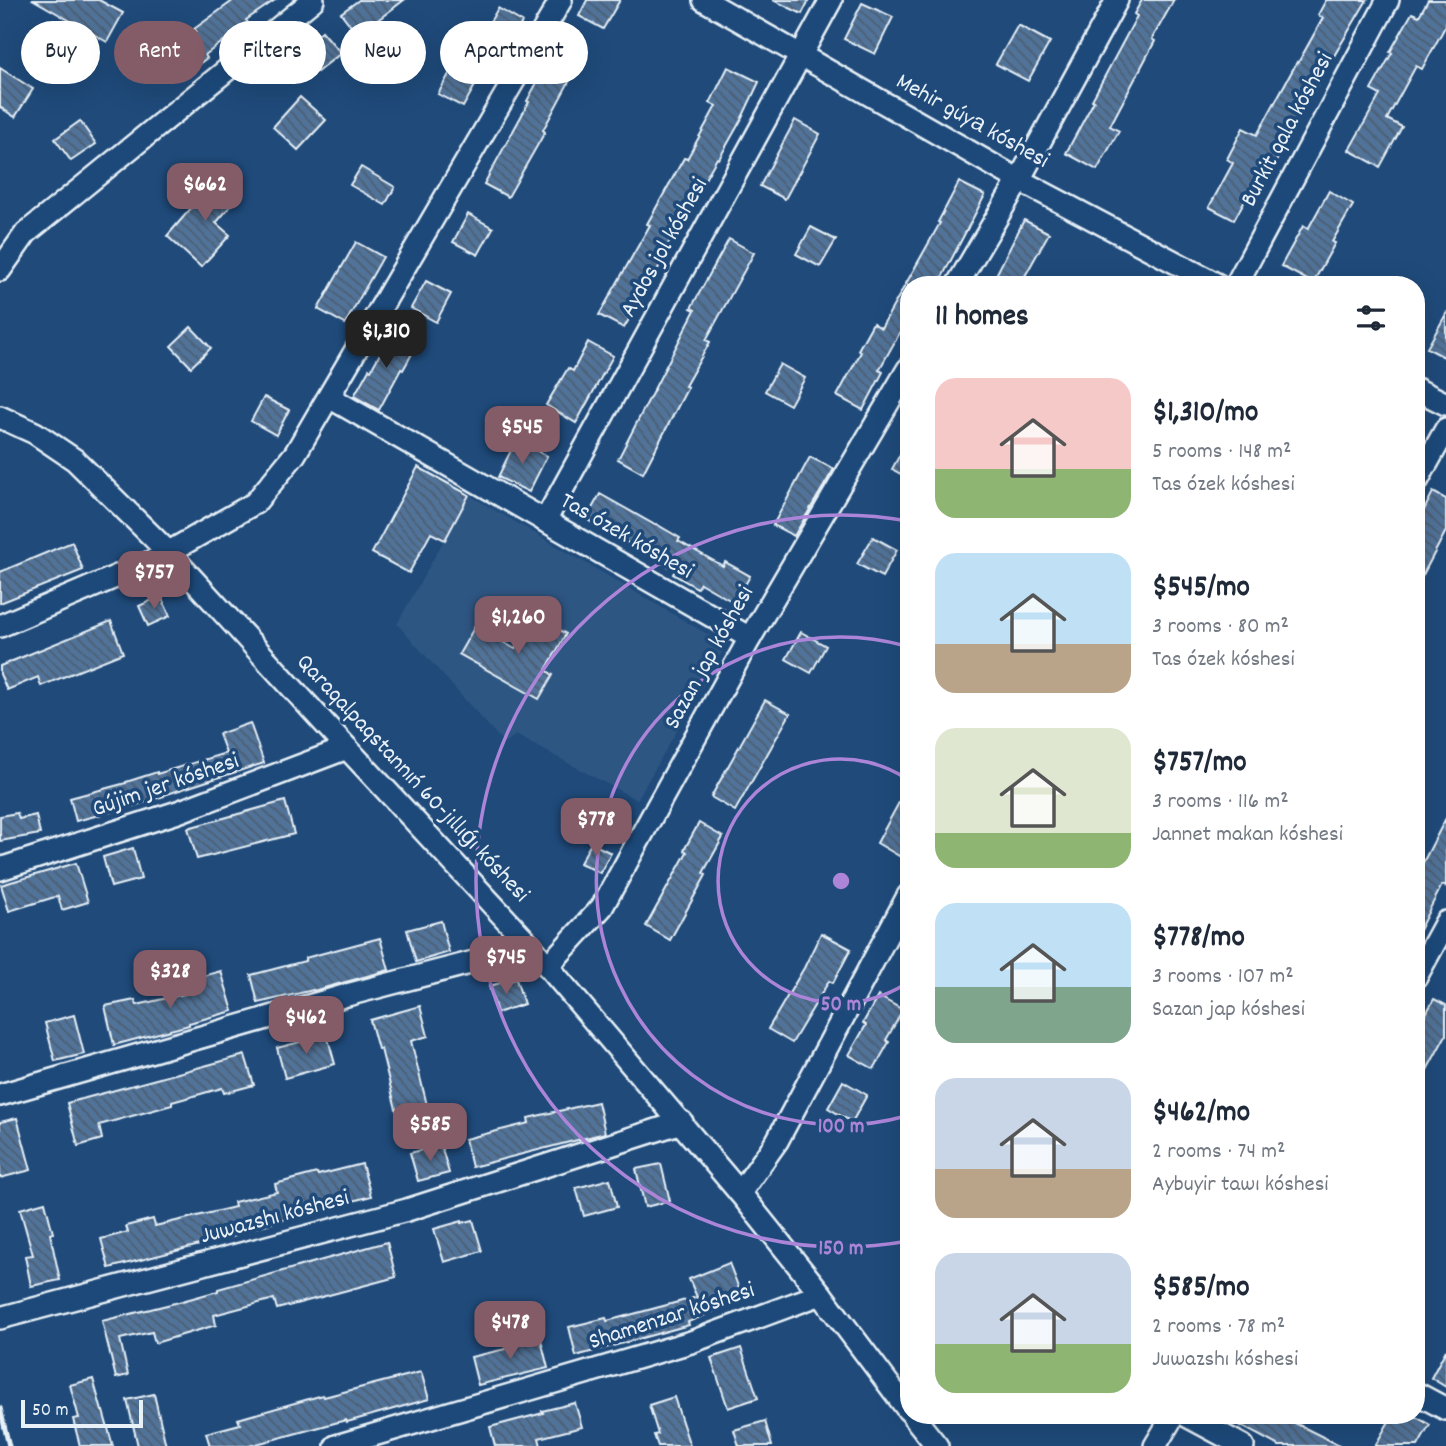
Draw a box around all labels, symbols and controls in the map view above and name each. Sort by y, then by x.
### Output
chip: Buy [21,21,100,84]
chip: Rent [114,21,205,84]
chip: Filters [219,21,326,84]
chip: New [340,21,426,84]
chip: Apartment [440,21,588,84]
street label: Burkit qala kóshesi [1233,47,1343,213]
street label: Mehir gúyа kóshesi [889,66,1055,178]
pin: $662 [164,164,246,223]
text: $662 [183,169,227,202]
street label: Aydos jol kóshesi [613,172,717,324]
text: 11 homes [935,297,1029,340]
icon: filters [1352,299,1390,337]
pin: $1,310 [329,310,443,370]
text: $1,310 [362,316,410,349]
text: $1,310/mo [1152,393,1258,436]
pin: $545 [481,406,563,466]
icon: home [991,406,1075,490]
text: $545 [501,412,543,445]
text: 5 rooms · 148 m² [1152,436,1291,469]
text: Tas ózek kóshesi [1152,469,1295,502]
street label: Tas ózek kóshesi [553,485,699,589]
pin: $757 [113,552,195,611]
text: $757 [134,557,174,590]
text: $545/mo [1152,568,1250,611]
street label: Sazan jap kóshesi [656,580,764,736]
icon: home [991,581,1075,665]
pin: $1,260 [461,596,575,656]
text: $1,260 [491,602,545,635]
text: 3 rooms · 80 m² [1152,611,1289,644]
text: Tas ózek kóshesi [1152,644,1295,677]
street label: Qaraqalpaqstannıń 60-jıllıǵı kóshesi [287,647,537,911]
text: $757/mo [1152,743,1247,786]
street label: Gújim jer kóshesi [88,745,244,827]
icon: home [991,756,1075,840]
text: 3 rooms · 116 m² [1152,786,1289,819]
pin: $778 [555,798,637,858]
text: $778 [577,804,615,837]
text: Jannet makan kóshesi [1152,819,1343,852]
centre of rings [829,869,853,893]
text: $778/mo [1152,918,1245,961]
icon: home [991,931,1075,1015]
pin: $745 [465,936,547,996]
text: $745 [486,942,526,975]
pin: $328 [129,950,211,1010]
text: $328 [149,956,191,989]
text: 3 rooms · 107 m² [1152,961,1294,994]
text: 50 m [821,991,861,1021]
text: Sazan jap kóshesi [1152,994,1305,1027]
pin: $462 [265,996,347,1056]
text: $462 [285,1002,327,1035]
text: $462/mo [1152,1093,1250,1136]
pin: $585 [389,1104,471,1163]
icon: home [991,1106,1075,1190]
text: $585 [409,1109,451,1142]
text: 100 m [818,1113,864,1143]
text: 2 rooms · 74 m² [1152,1136,1285,1169]
text: Aybuyir tawı kóshesi [1152,1169,1329,1202]
street label: Juwazshı kóshesi [197,1182,353,1254]
text: 150 m [818,1235,864,1265]
text: $585/mo [1152,1268,1250,1311]
street label: Shamenzar kóshesi [585,1274,759,1360]
icon: home [991,1281,1075,1365]
pin: $478 [469,1302,551,1361]
text: $478 [490,1307,530,1340]
text: 2 rooms · 78 m² [1152,1311,1285,1344]
text: Juwazshı kóshesi [1152,1344,1298,1377]
scale bar [21,1397,144,1429]
text: 50 m [32,1398,69,1425]

